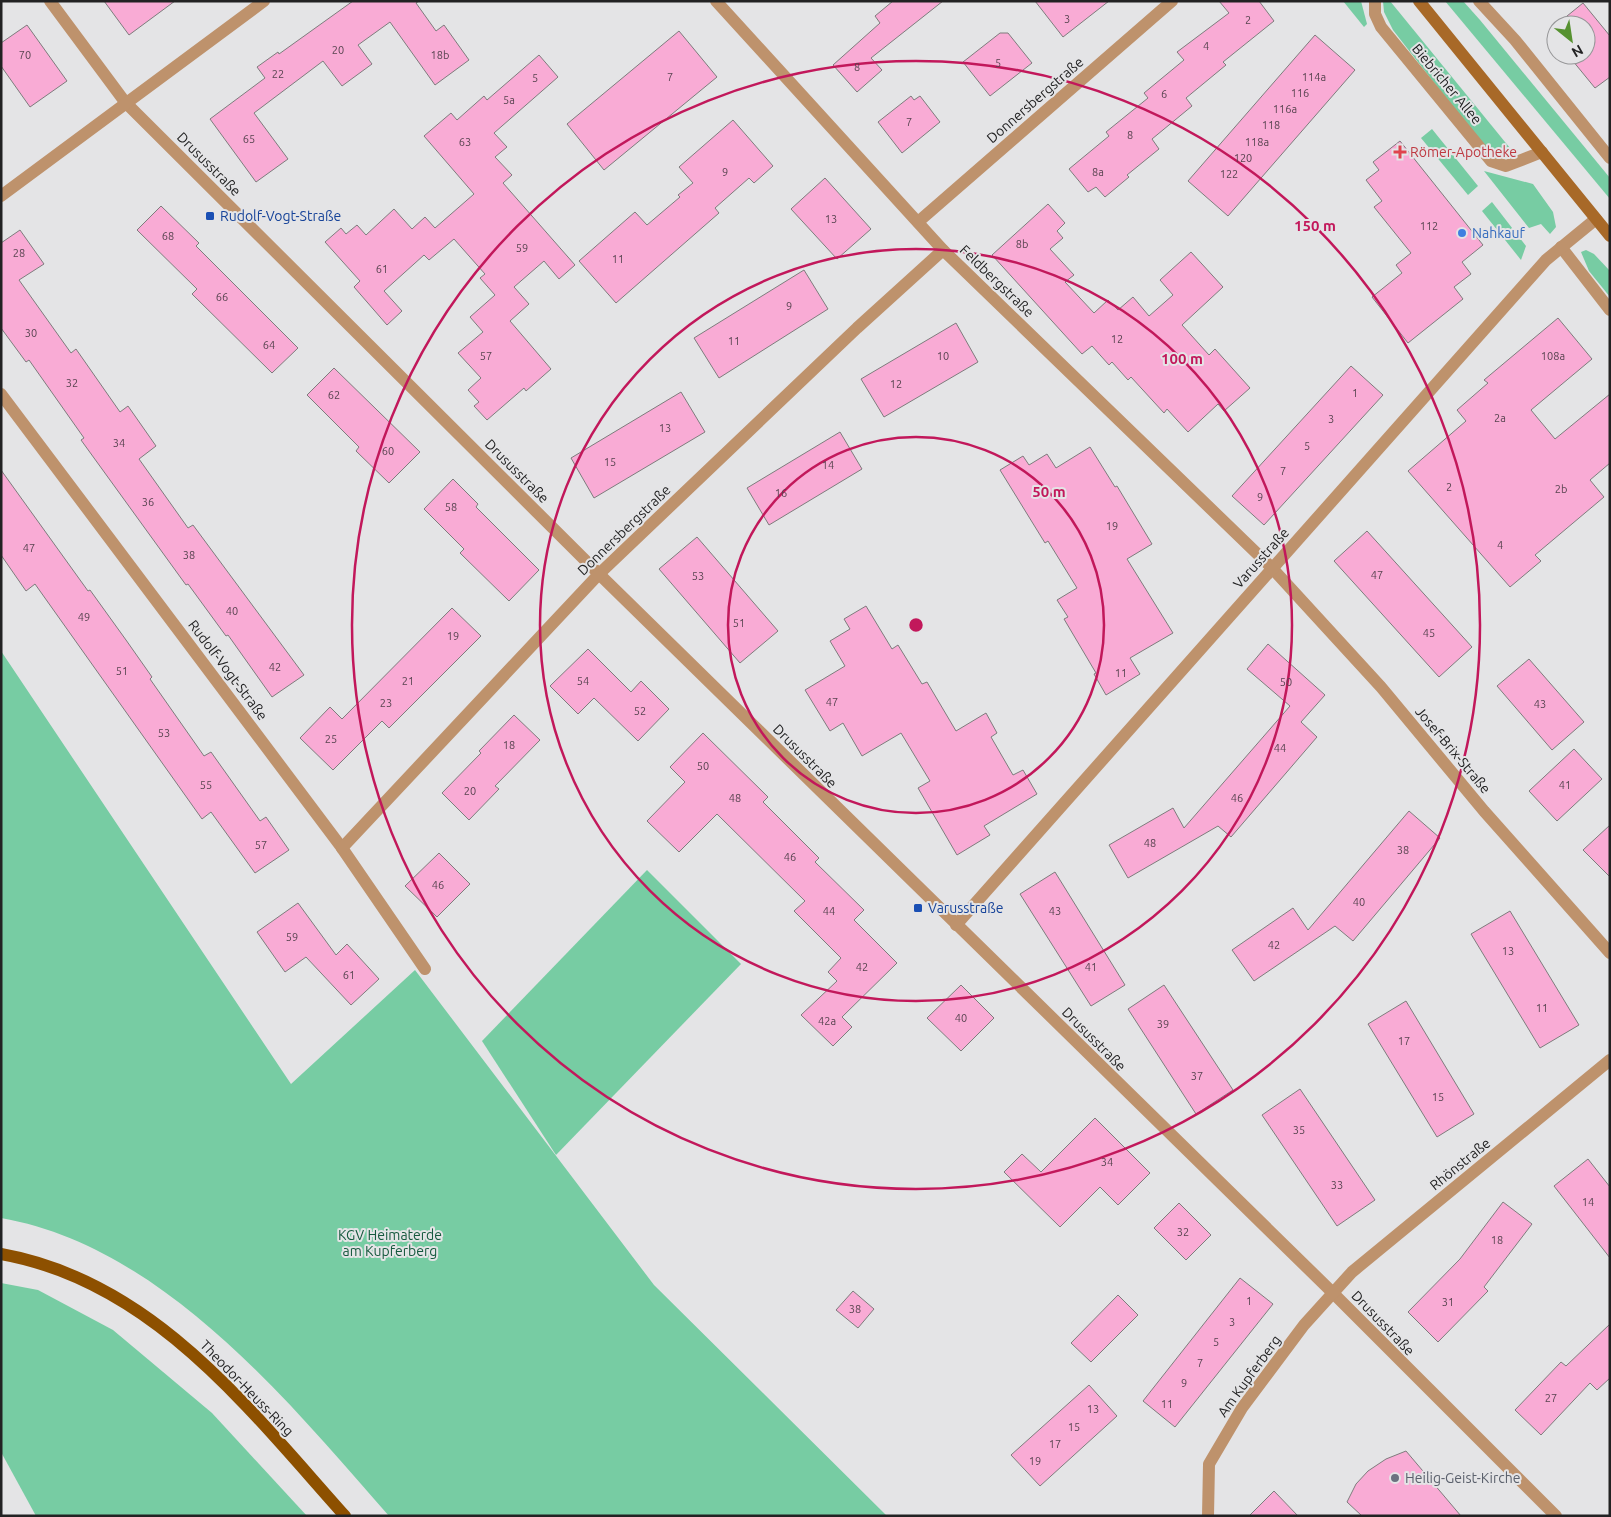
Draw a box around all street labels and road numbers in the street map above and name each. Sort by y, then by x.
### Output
street label: Biebricher Allee [1409,41,1485,127]
street label: Donnersbergstraße [983,54,1087,146]
street label: Drususstraße [174,129,244,199]
street label: Feldbergstraße [957,242,1037,320]
street label: Drususstraße [482,436,552,506]
street label: Donnersbergstraße [574,482,674,578]
street label: Varusstraße [1230,525,1292,591]
street label: Rudolf-Vogt-Straße [185,617,271,723]
street label: Josef-Brix-Straße [1412,703,1494,797]
street label: Drususstraße [770,721,840,791]
street label: Drususstraße [1059,1004,1129,1074]
street label: Rhönstraße [1427,1135,1493,1193]
street label: Drususstraße [1348,1287,1418,1359]
street label: Am Kupferberg [1214,1332,1284,1420]
street label: Theodor-Heuss-Ring [197,1337,297,1439]

